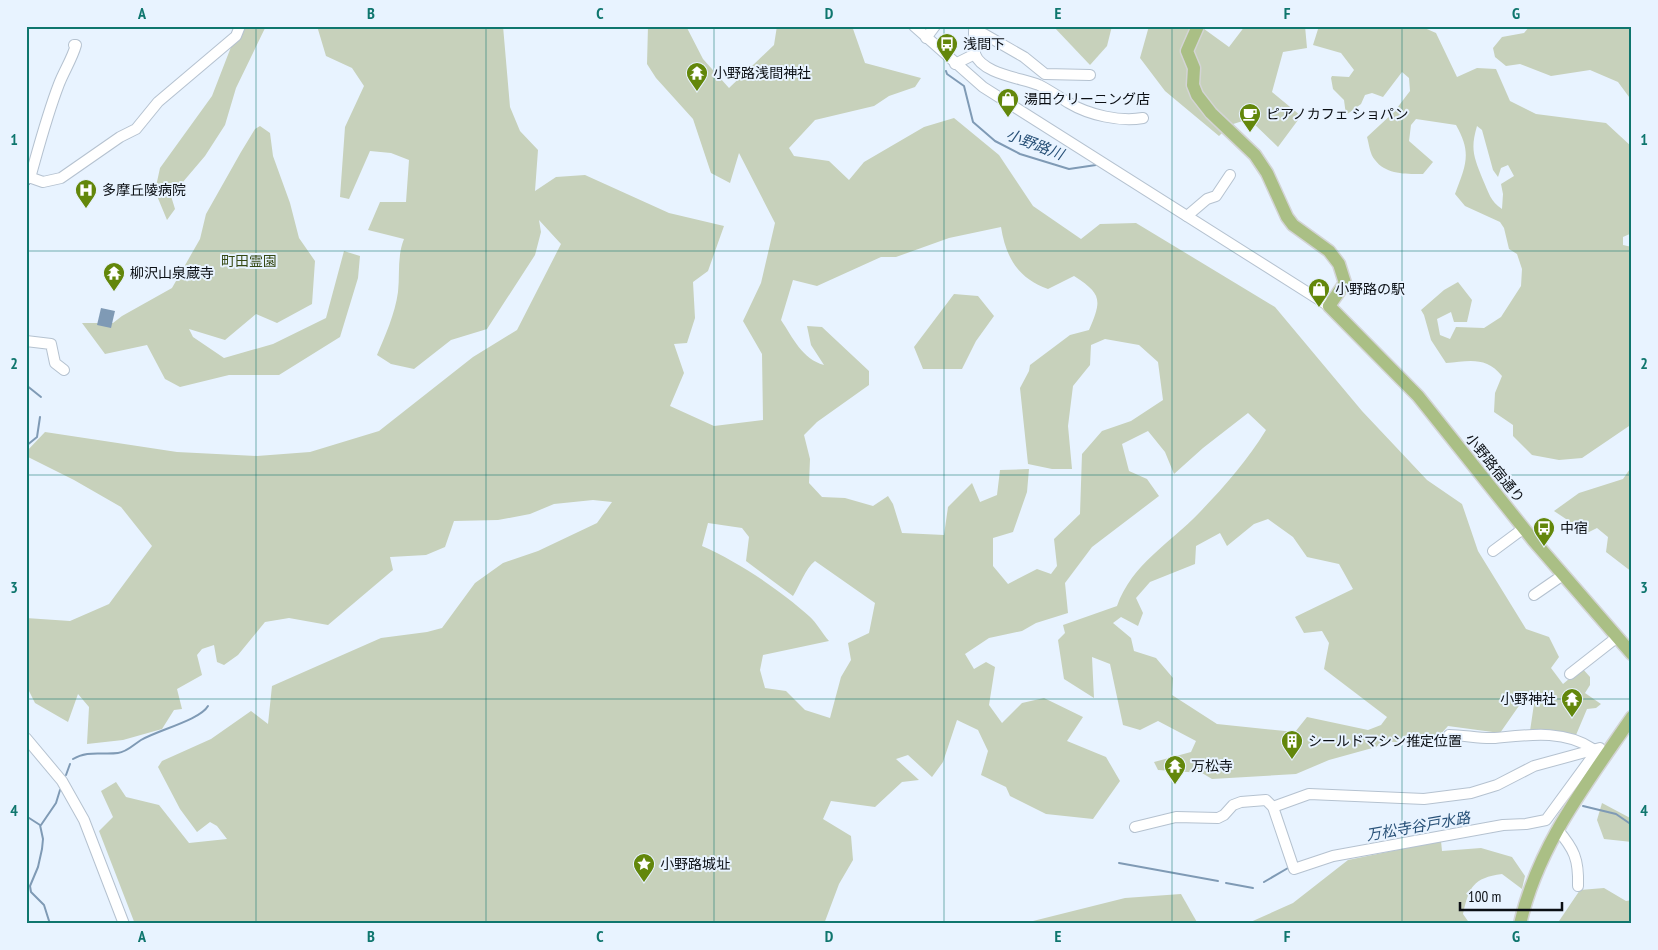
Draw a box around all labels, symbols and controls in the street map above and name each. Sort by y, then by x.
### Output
text: A [137,3,147,23]
text: B [367,3,375,23]
text: C [596,3,604,23]
text: D [825,3,834,23]
text: E [1055,3,1062,23]
text: F [1284,3,1291,23]
text: G [1512,3,1520,23]
bus stop icon: 浅間下 [935,32,959,63]
place label: 浅間下 [963,35,1005,53]
temple icon: 小野路浅間神社 [685,61,709,92]
place label: 小野路浅間神社 [713,64,811,82]
shop icon: 湯田クリーニング店 [996,87,1020,118]
place label: 湯田クリーニング店 [1024,90,1150,108]
cafe icon: ピアノカフェ ショパン [1238,102,1262,133]
place label: ピアノカフェ ショパン [1266,105,1408,123]
water label: 小野路川 [1004,124,1068,164]
text: 1 [10,129,18,149]
text: 1 [1640,129,1648,149]
hospital icon: 多摩丘陵病院 [74,178,98,209]
place label: 多摩丘陵病院 [102,181,186,199]
park label: 町田霊園 [221,252,277,270]
temple icon: 柳沢山泉蔵寺 [102,261,126,292]
place label: 柳沢山泉蔵寺 [130,264,214,282]
shop icon: 小野路の駅 [1307,277,1331,308]
place label: 小野路の駅 [1335,280,1405,298]
text: 2 [10,353,18,373]
text: 2 [1640,353,1648,373]
street label: 小野路宿通り [1462,430,1528,506]
bus stop icon: 中宿 [1532,516,1556,547]
place label: 中宿 [1560,519,1588,537]
text: 3 [10,577,18,597]
text: 3 [1640,577,1648,597]
temple icon: 小野神社 [1560,687,1584,718]
place label: 小野神社 [1500,690,1556,708]
building icon: シールドマシン推定位置 [1280,729,1304,760]
place label: シールドマシン推定位置 [1308,732,1462,750]
temple icon: 万松寺 [1163,754,1187,785]
place label: 万松寺 [1191,757,1233,775]
text: 4 [10,800,18,820]
text: 4 [1640,800,1648,820]
water label: 万松寺谷戸水路 [1365,807,1473,844]
place icon: 小野路城址 [632,852,656,883]
place label: 小野路城址 [660,855,730,873]
scale bar [1460,880,1563,912]
text: 100 m [1468,887,1501,906]
text: A [137,926,147,946]
text: B [367,926,375,946]
text: C [596,926,604,946]
text: D [825,926,834,946]
text: E [1055,926,1062,946]
text: F [1284,926,1291,946]
text: G [1512,926,1520,946]

